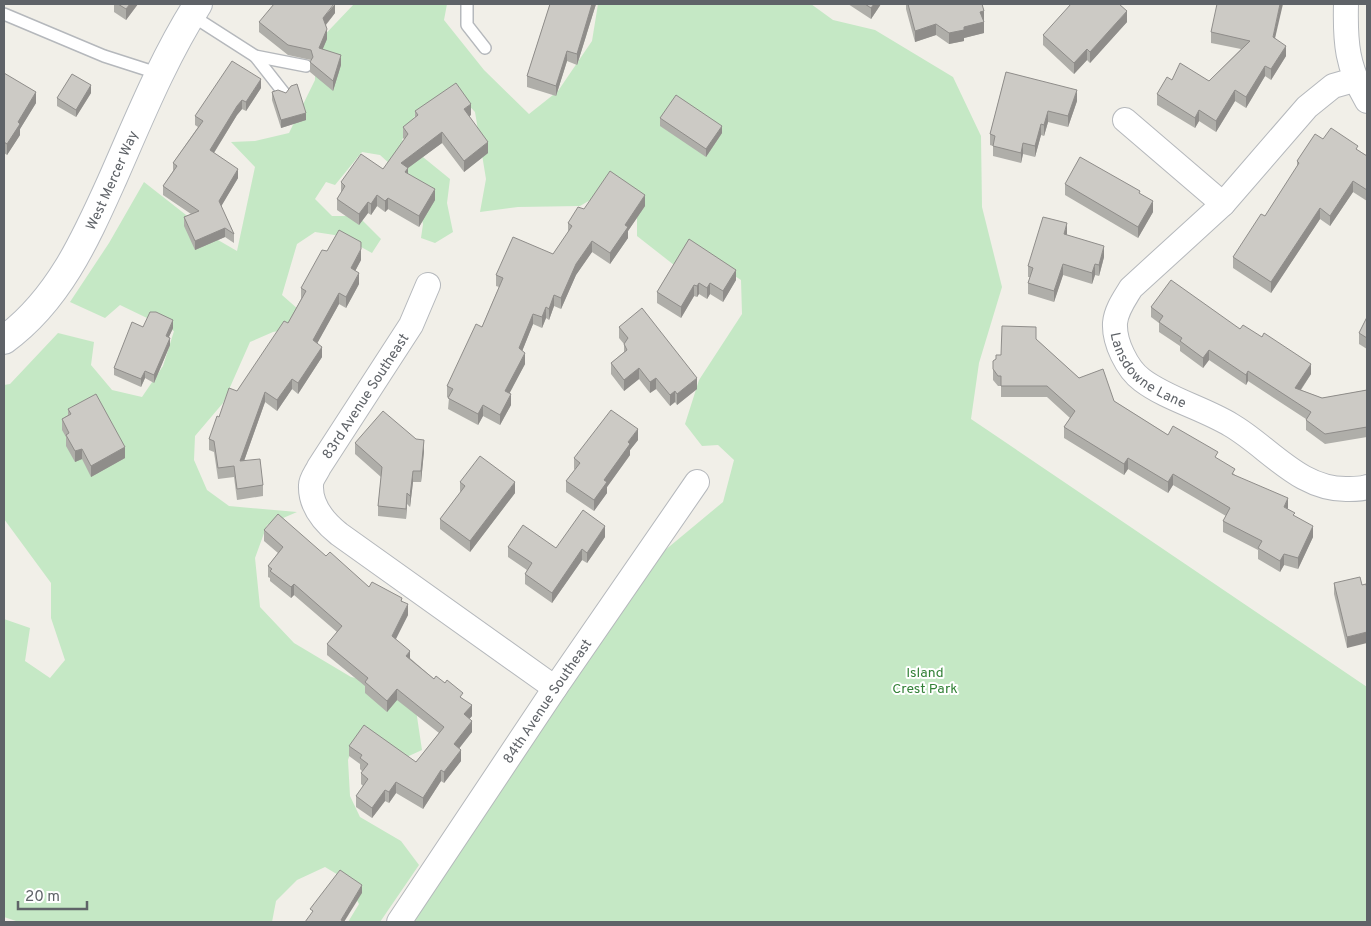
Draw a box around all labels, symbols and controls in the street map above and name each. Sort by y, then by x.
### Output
street label: West Mercer Way [83,128,143,234]
street label: 83rd Avenue Southeast [319,331,413,463]
street label: Lansdowne Lane [1106,331,1188,413]
street label: 84th Avenue Southeast [500,636,596,767]
park label: Island Crest Park [892,665,958,698]
scale bar [18,878,86,910]
text: 20 m [25,888,60,907]

